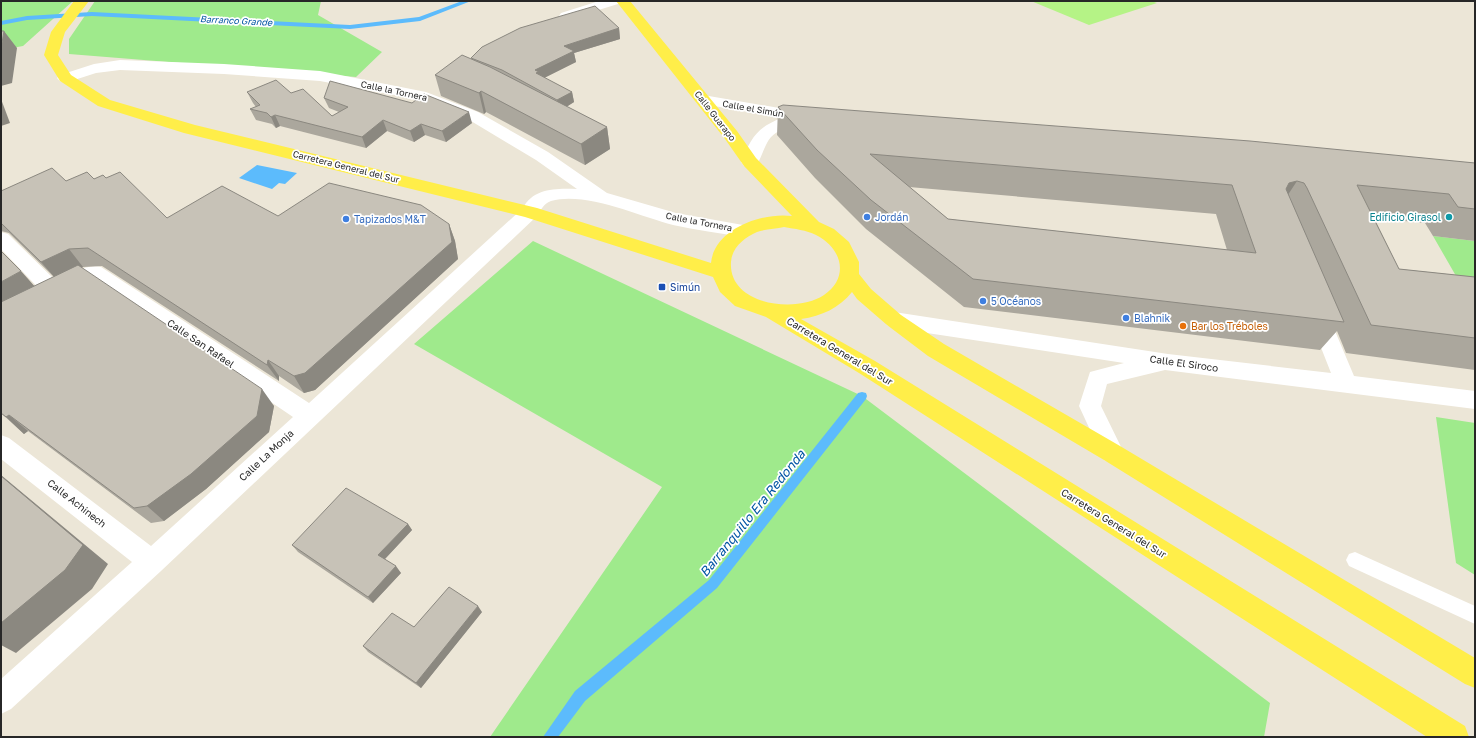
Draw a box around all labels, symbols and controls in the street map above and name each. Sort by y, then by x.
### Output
water label: Barranco Grande [200,13,273,28]
street label: Calle la Tornera [360,78,428,103]
street label: Calle Guarapo [692,88,738,143]
street label: Calle el Simún [722,98,784,119]
street label: Carretera General del Sur [292,148,401,185]
street label: Calle la Tornera [665,210,733,233]
place label: Jordán [875,211,908,223]
place label: Edificio Girasol [1370,211,1441,223]
marker: Jordán [862,212,872,222]
marker: Edificio Girasol [1444,212,1454,222]
place label: Tapizados M&T [354,213,426,225]
marker: Tapizados M&T [341,214,351,224]
place label: Simún [670,281,700,293]
marker: Simún [657,282,667,292]
place label: 5 Océanos [991,295,1041,307]
marker: 5 Océanos [978,296,988,306]
place label: Blahnik [1134,312,1171,324]
marker: Blahnik [1121,313,1131,323]
street label: Carretera General del Sur [785,315,895,388]
street label: Calle San Rafael [165,316,237,370]
place label: Bar los Tréboles [1191,320,1268,332]
marker: Bar los Tréboles [1178,321,1188,331]
street label: Calle El Siroco [1149,352,1219,374]
street label: Calle La Monja [236,427,296,483]
water label: Barranquillo Era Redonda [696,446,809,580]
street label: Calle Achinech [45,476,109,530]
street label: Carretera General del Sur [1059,486,1169,560]

